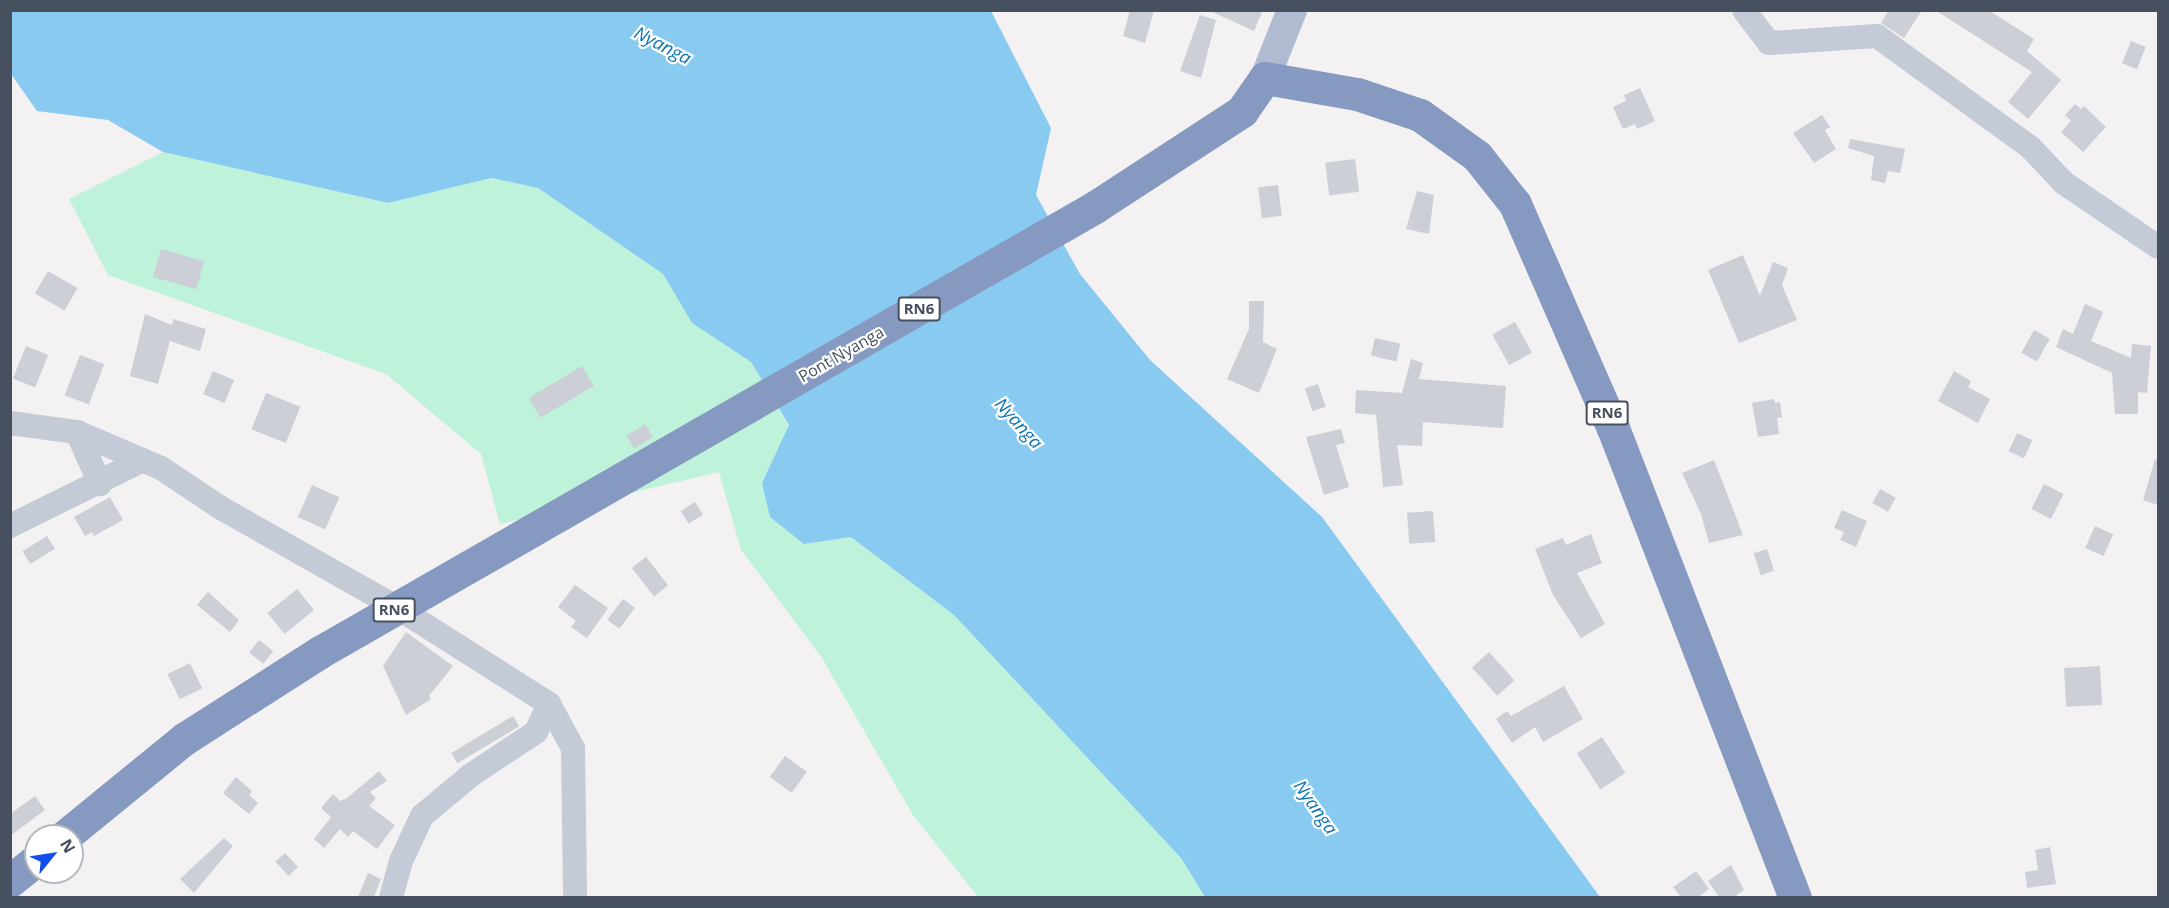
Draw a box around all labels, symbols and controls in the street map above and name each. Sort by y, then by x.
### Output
water label: Nyanga [631,22,695,68]
road number: RN6 [896,297,942,321]
street label: Pont Nyanga [795,322,887,386]
water label: Nyanga [991,393,1047,453]
road number: RN6 [1584,401,1630,425]
road number: RN6 [372,598,416,622]
water label: Nyanga [1290,776,1342,838]
north arrow [24,824,84,884]
text: N [55,835,81,857]

